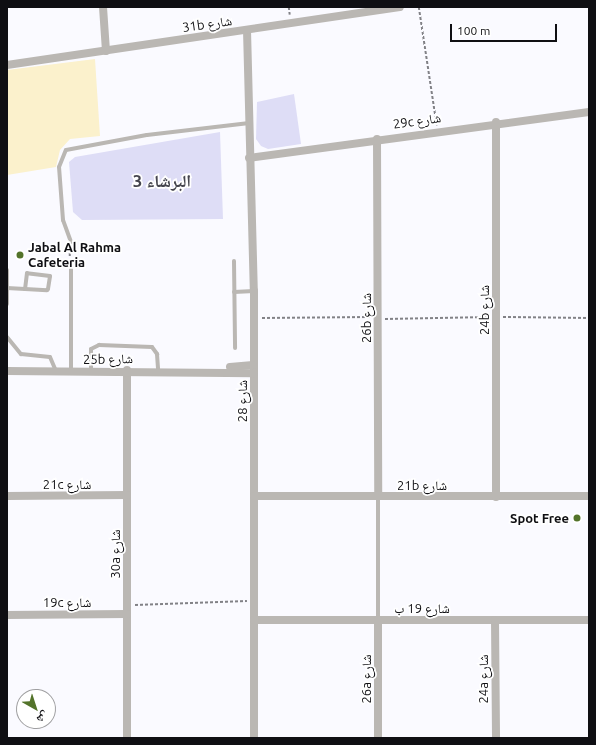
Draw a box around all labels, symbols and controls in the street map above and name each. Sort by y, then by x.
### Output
street label: 31b شارع [181,13,233,35]
scale bar [452,16,559,42]
text: 100 m [457,24,490,37]
street label: 29c شارع [392,110,442,132]
district label: البرشاء 3 [133,171,191,191]
place label: Jabal Al Rahma Cafeteria [28,240,121,271]
marker: Jabal Al Rahma Cafeteria [15,250,25,260]
street label: 24b شارع [476,285,492,335]
street label: 26b شارع [358,293,374,343]
street label: 25b شارع [83,351,133,367]
street label: شارع 28 [234,380,250,422]
street label: 21c شارع [43,476,91,492]
street label: 21b شارع [397,477,447,493]
place label: Spot Free [510,510,569,526]
marker: Spot Free [572,513,582,523]
street label: 30a شارع [107,529,123,579]
street label: 19c شارع [43,594,91,610]
street label: شارع 19 ب [394,600,450,616]
street label: 26a شارع [358,654,374,704]
street label: 24a شارع [475,654,491,704]
north arrow [16,689,56,729]
text: ش [35,709,51,726]

